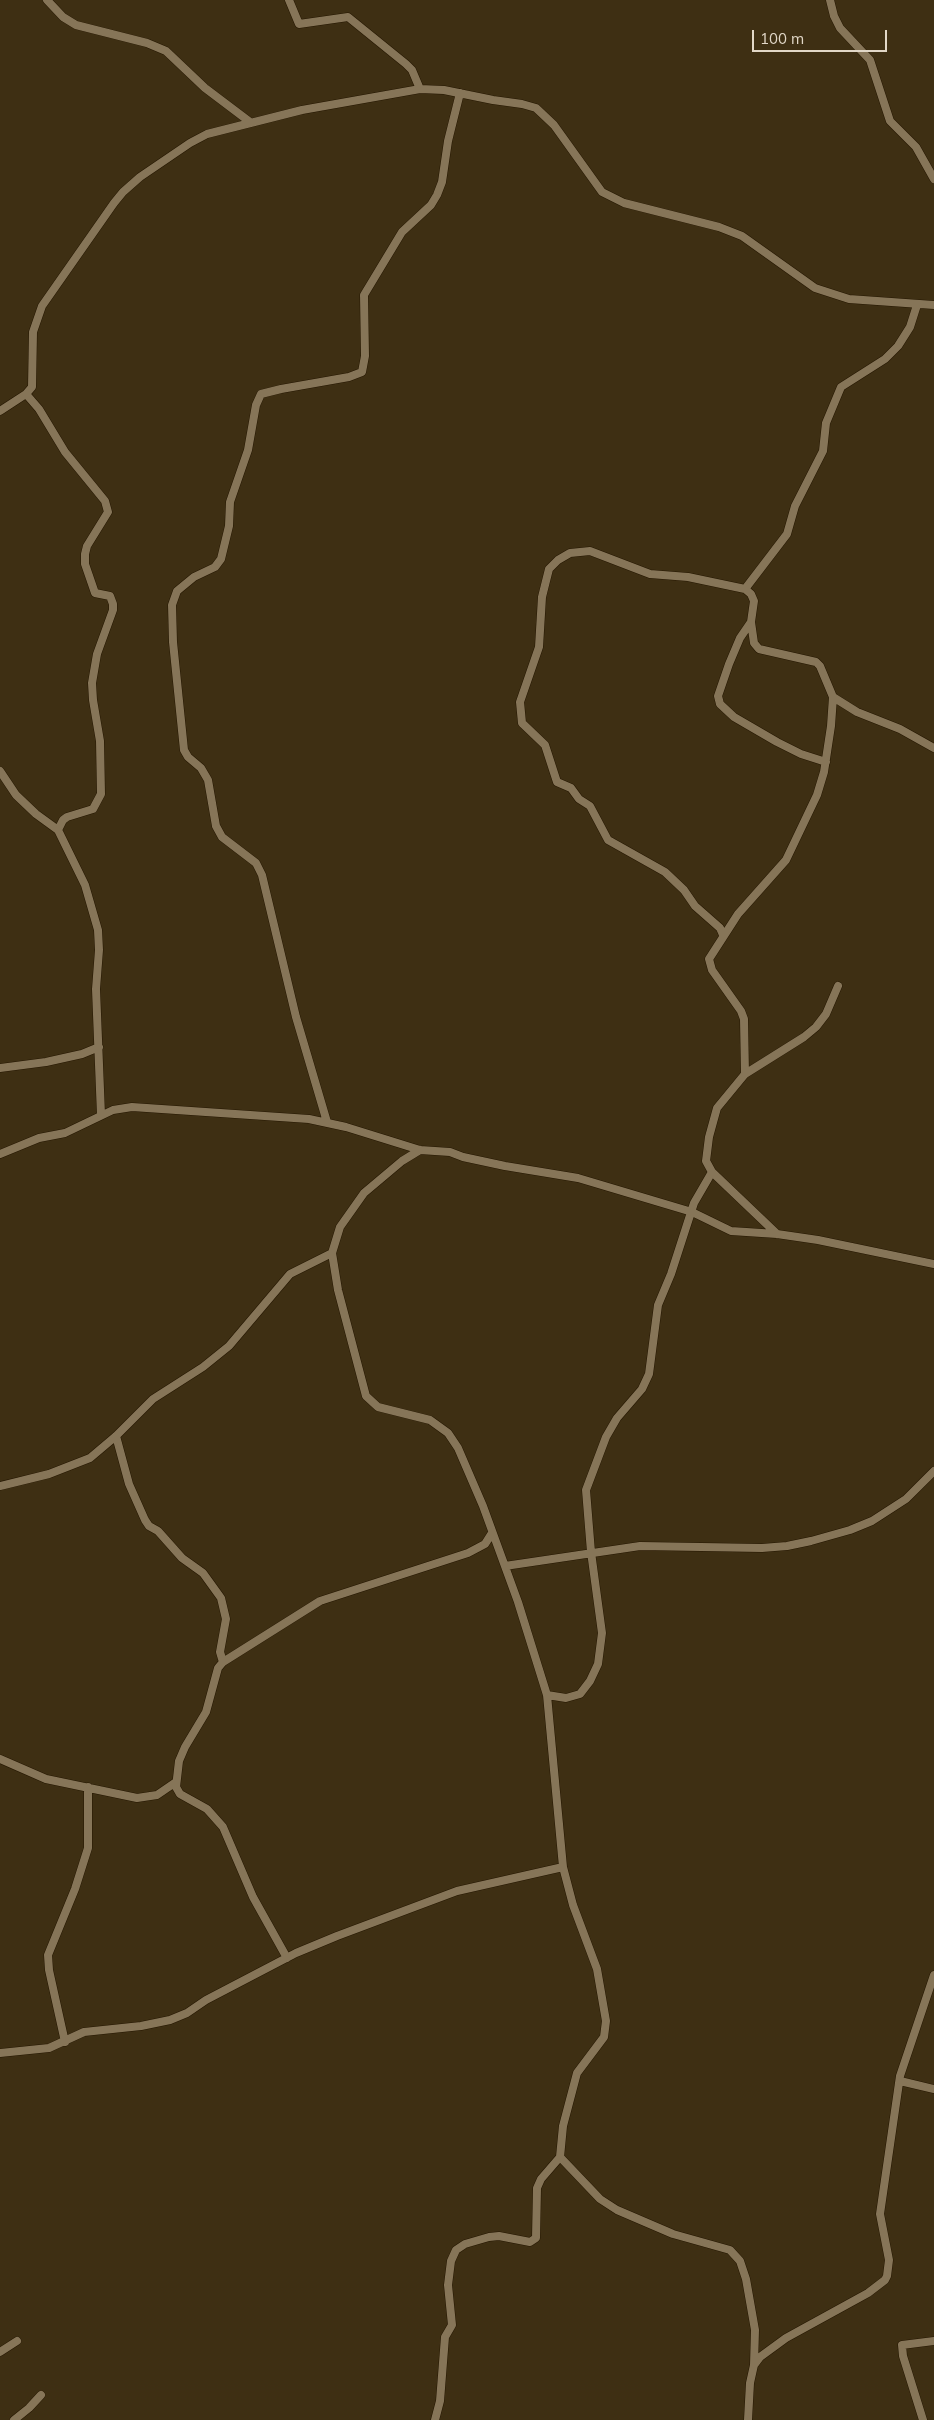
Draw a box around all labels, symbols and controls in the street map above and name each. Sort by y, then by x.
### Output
scale bar [754,20,889,52]
text: 100 m [760,29,804,48]

